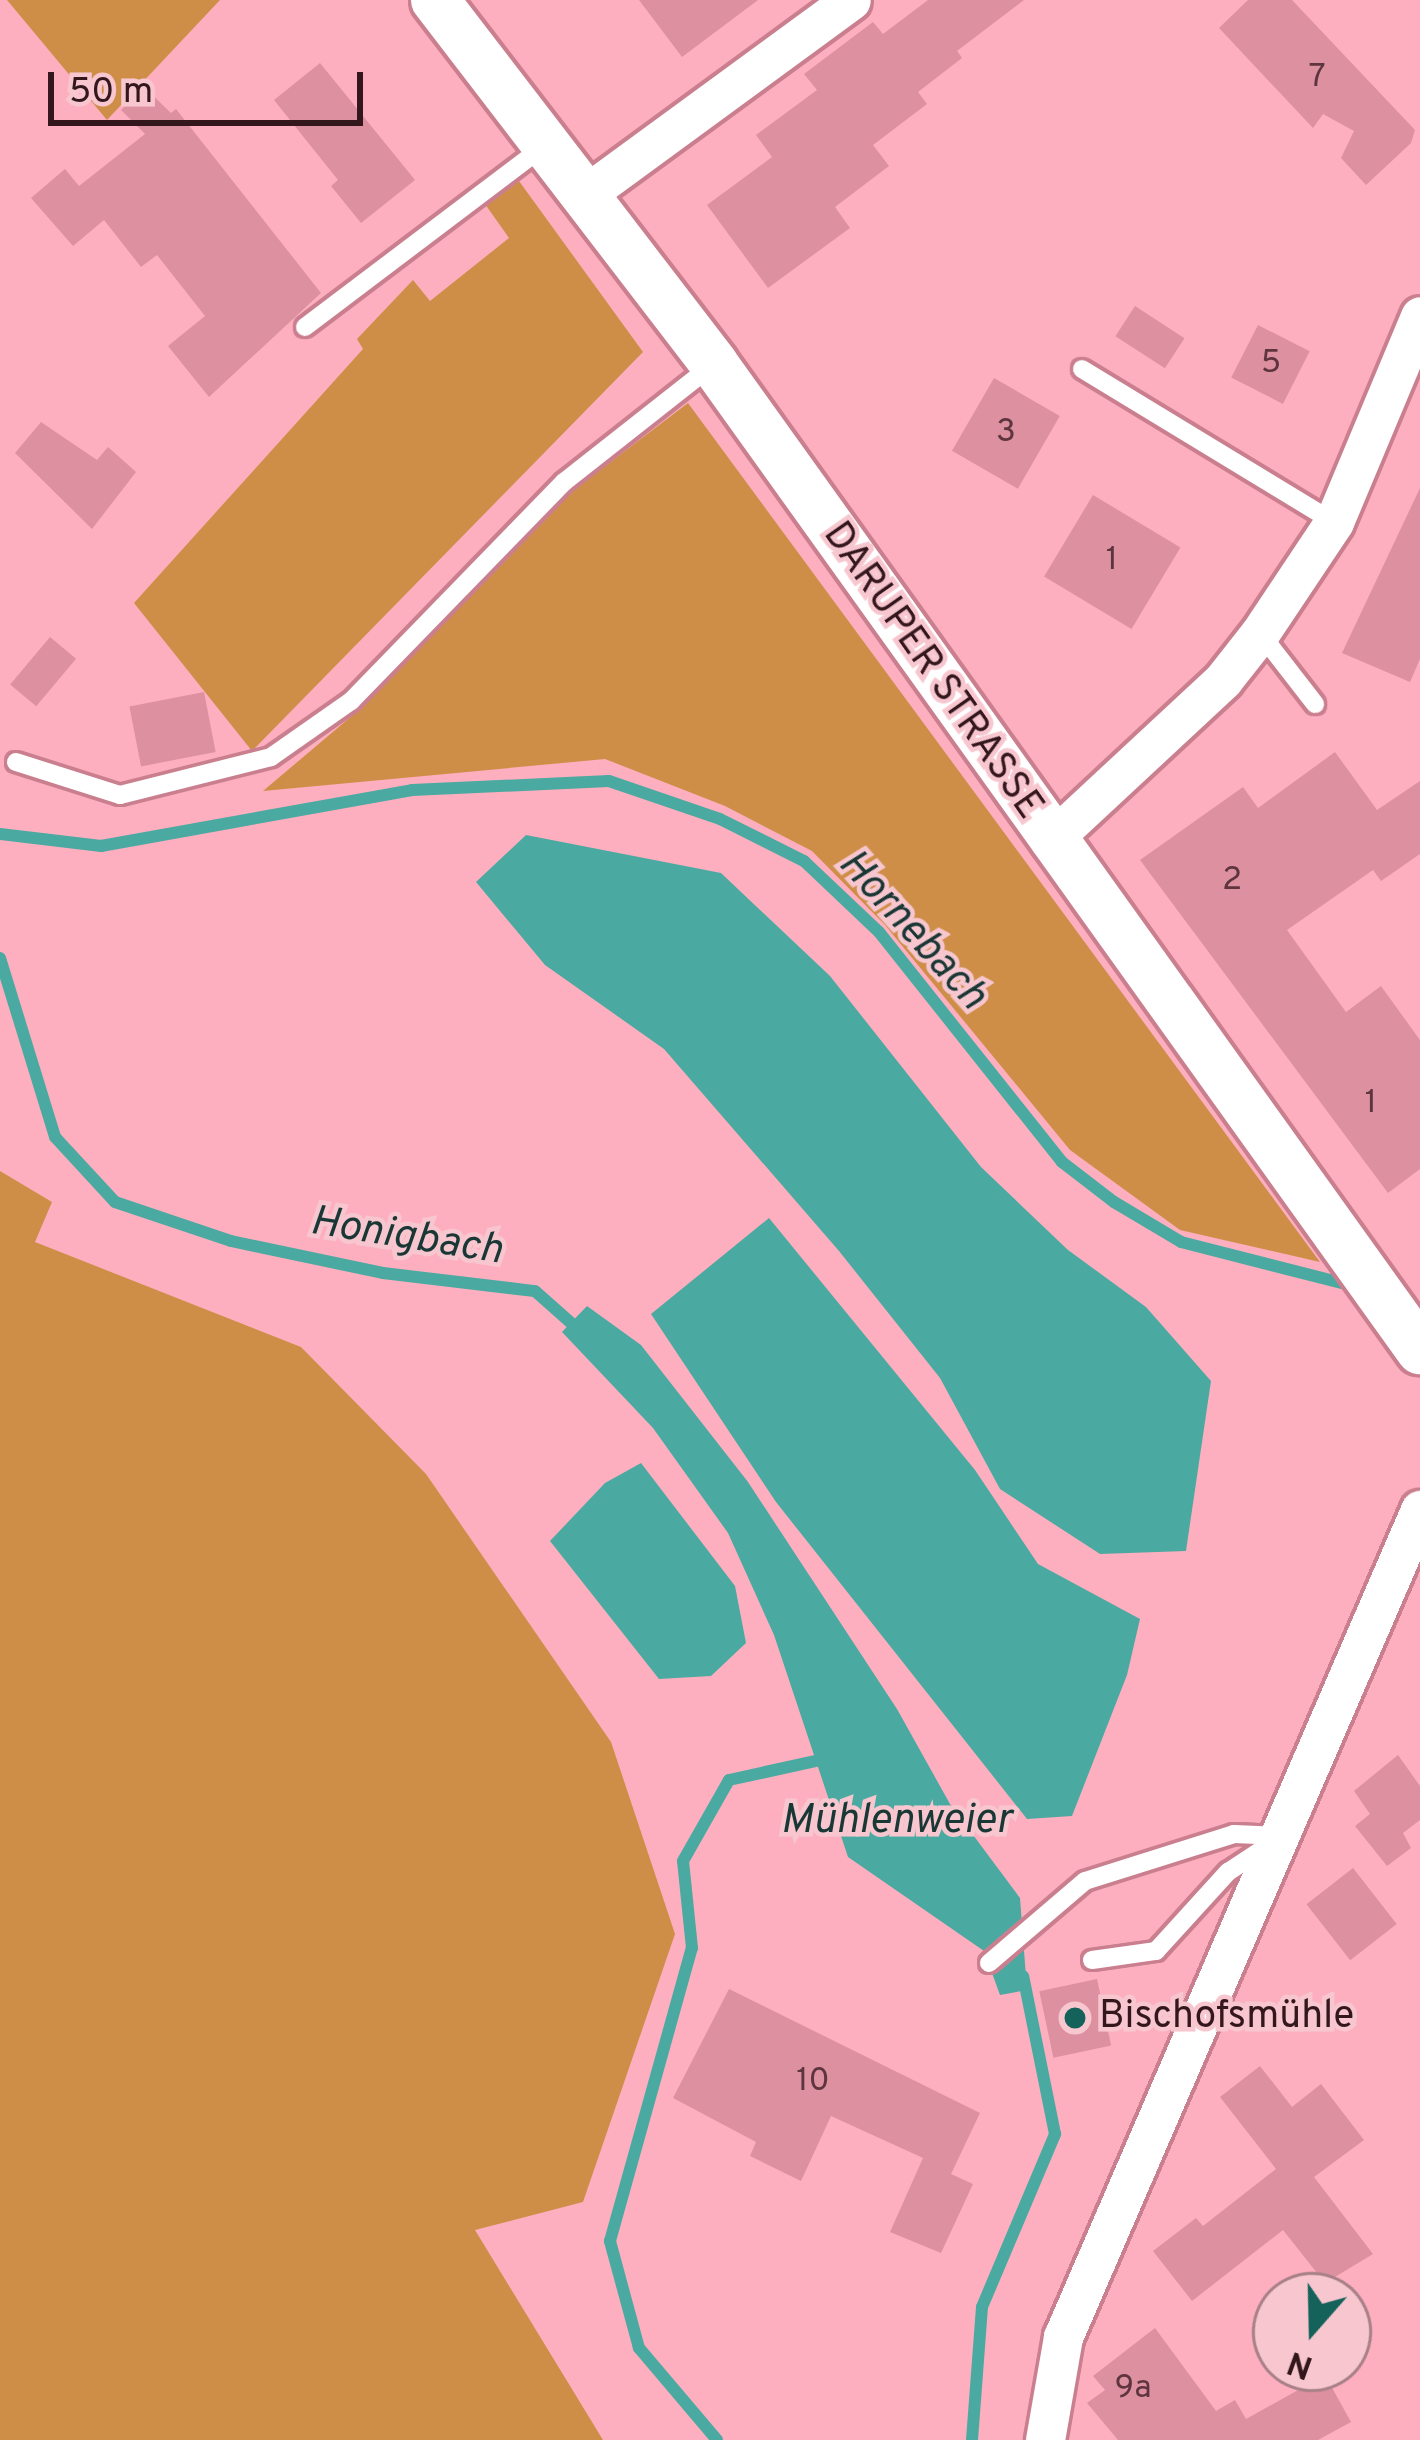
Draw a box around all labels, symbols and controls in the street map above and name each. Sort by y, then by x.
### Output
scale bar [54,48,369,122]
house number: 7 [1308,59,1326,99]
text: 50 m [69,70,153,116]
house number: 5 [1261,345,1281,385]
house number: 3 [996,414,1016,454]
street label: DARUPER STRASSE [811,515,1051,829]
house number: 1 [1106,542,1118,582]
water label: Hornebach [826,840,996,1022]
house number: 2 [1222,862,1242,902]
house number: 1 [1365,1085,1377,1125]
water label: Honigbach [306,1198,506,1278]
water label: Mühlenweier [780,1797,1012,1847]
place label: Bischofsmühle [1099,1995,1354,2041]
marker: Bischofsmühle [1062,2005,1088,2031]
house number: 10 [796,2063,830,2103]
north arrow [1252,2272,1372,2392]
text: N [1282,2339,1319,2387]
house number: 9a [1114,2370,1152,2410]

